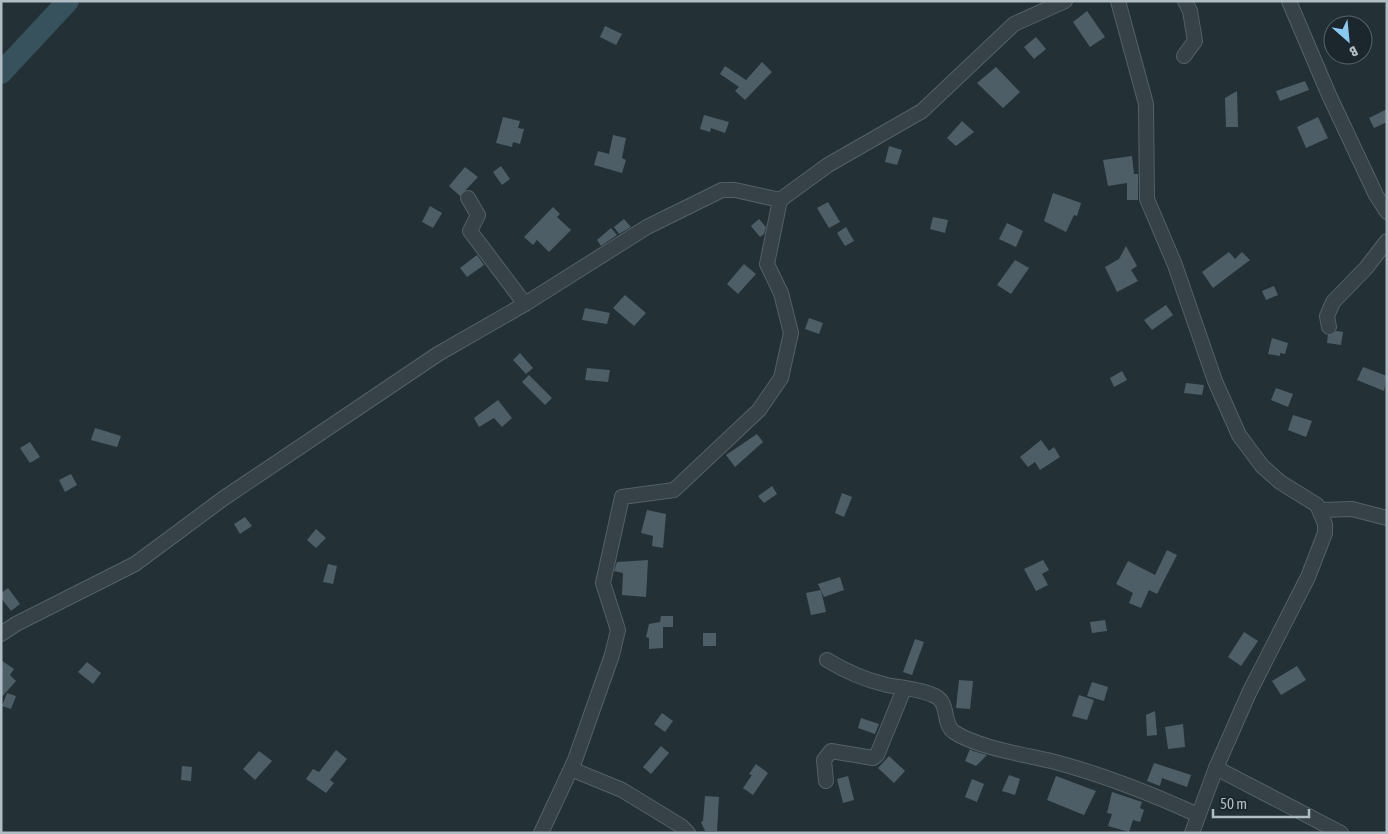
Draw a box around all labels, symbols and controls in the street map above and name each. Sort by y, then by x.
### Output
north arrow [1323,15,1373,65]
text: B [1347,43,1360,60]
scale bar [1213,786,1309,818]
text: 50 m [1220,795,1247,812]

